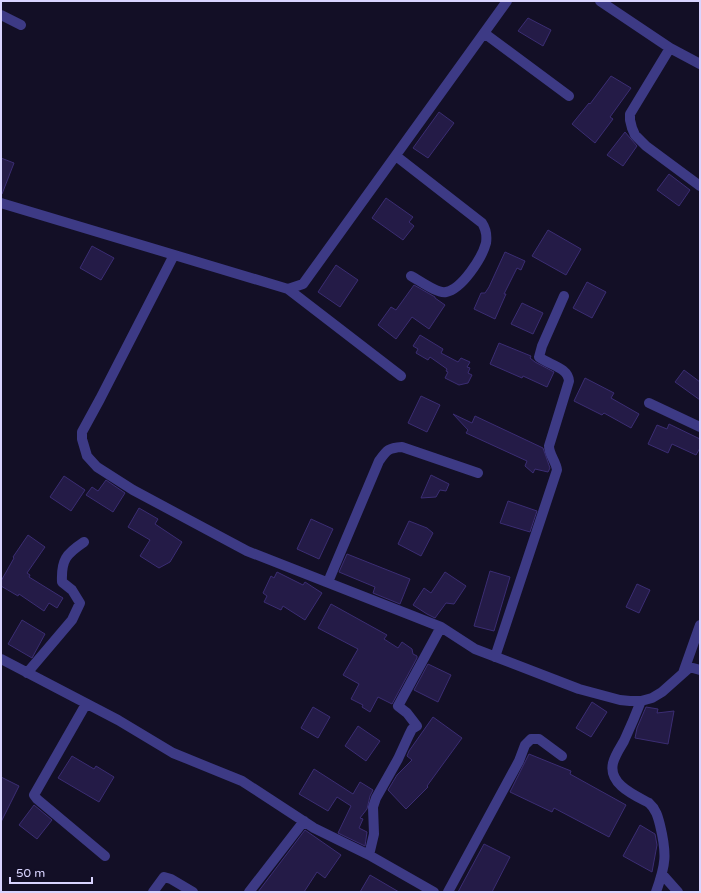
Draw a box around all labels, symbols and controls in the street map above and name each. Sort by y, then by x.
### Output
scale bar [10,859,92,885]
text: 50 m [16,866,45,880]

